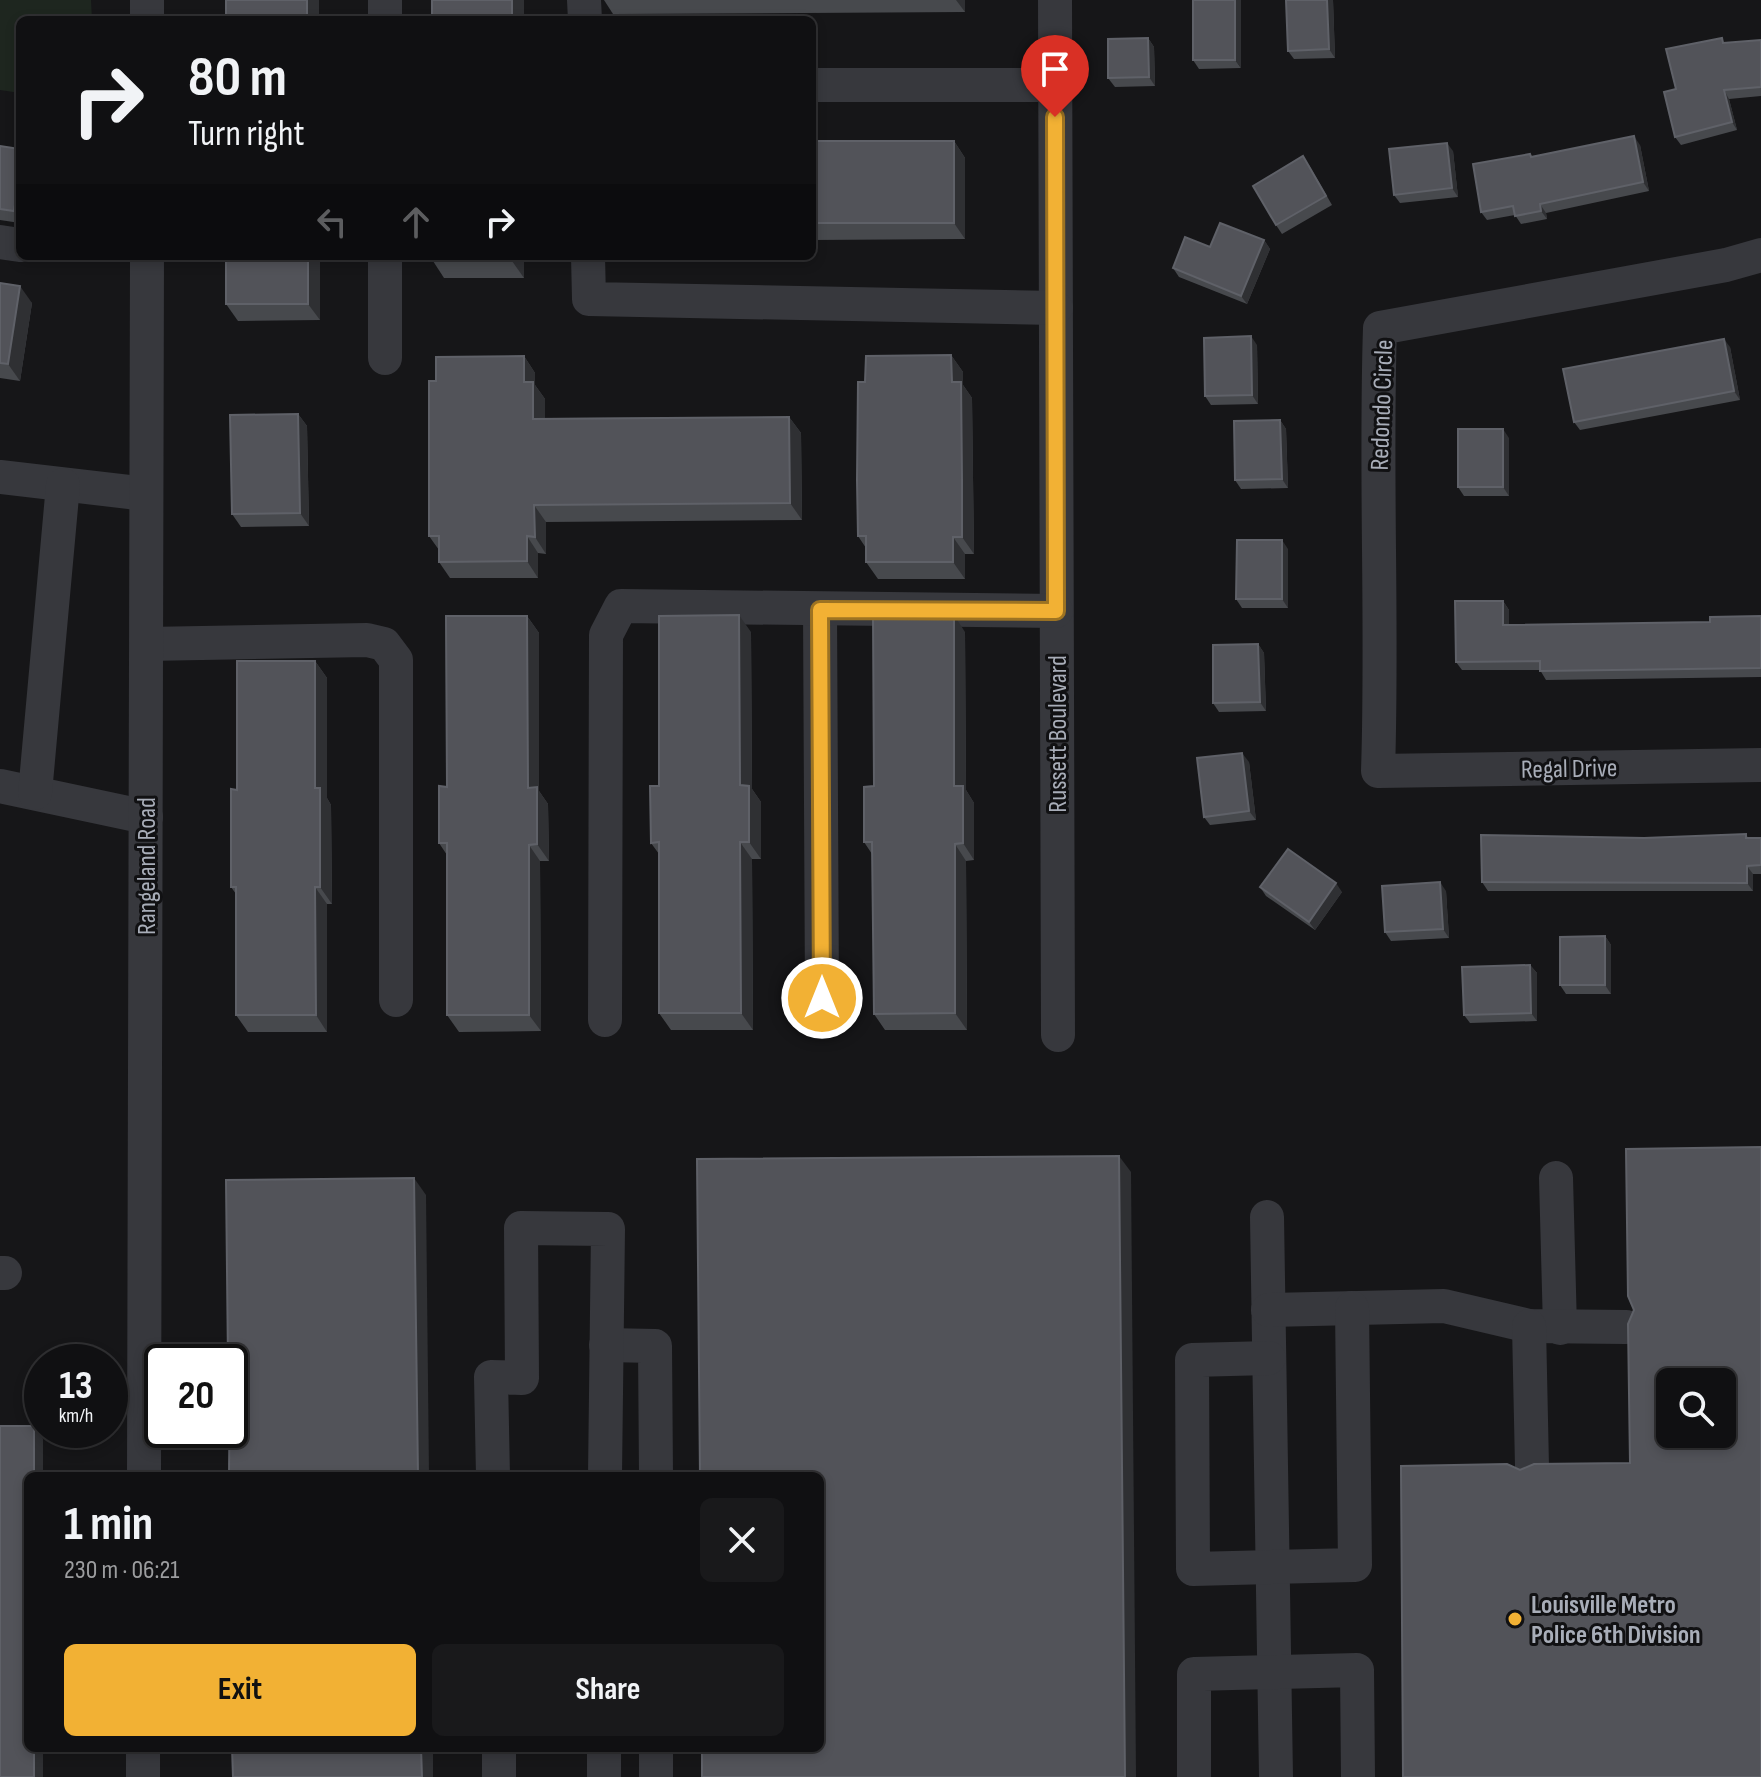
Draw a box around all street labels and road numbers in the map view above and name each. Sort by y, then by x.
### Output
street label: Redondo Circle [1365,339,1400,471]
street label: Russett Boulevard [1043,655,1074,813]
street label: Regal Drive [1520,753,1618,786]
street label: Rangeland Road [132,797,163,935]

